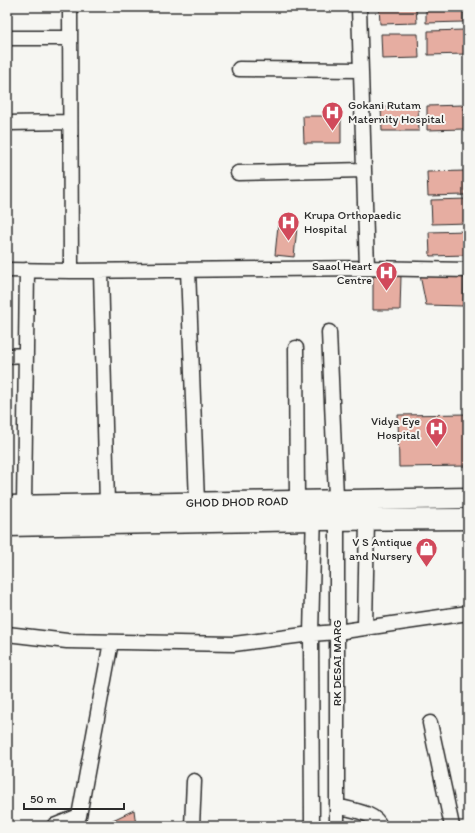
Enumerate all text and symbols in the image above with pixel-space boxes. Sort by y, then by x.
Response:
place label: Gokani Rutam Maternity Hospital [348,98,445,126]
hospital icon: Gokani Rutam Maternity Hospital [320,99,346,132]
place label: Krupa Orthopaedic Hospital [304,208,402,236]
hospital icon: Krupa Orthopaedic Hospital [275,209,301,242]
place label: Saaol Heart Centre [312,259,372,287]
hospital icon: Saaol Heart Centre [374,260,400,293]
place label: Vidya Eye Hospital [371,414,421,442]
hospital icon: Vidya Eye Hospital [423,415,449,448]
street label: GHOD DHOD ROAD [186,494,289,510]
place label: V S Antique and Nursery [349,535,412,563]
shop icon: V S Antique and Nursery [414,536,440,569]
street label: RK DESAI MARG [330,620,344,706]
scale bar [24,785,124,811]
text: 50 m [30,792,56,806]

